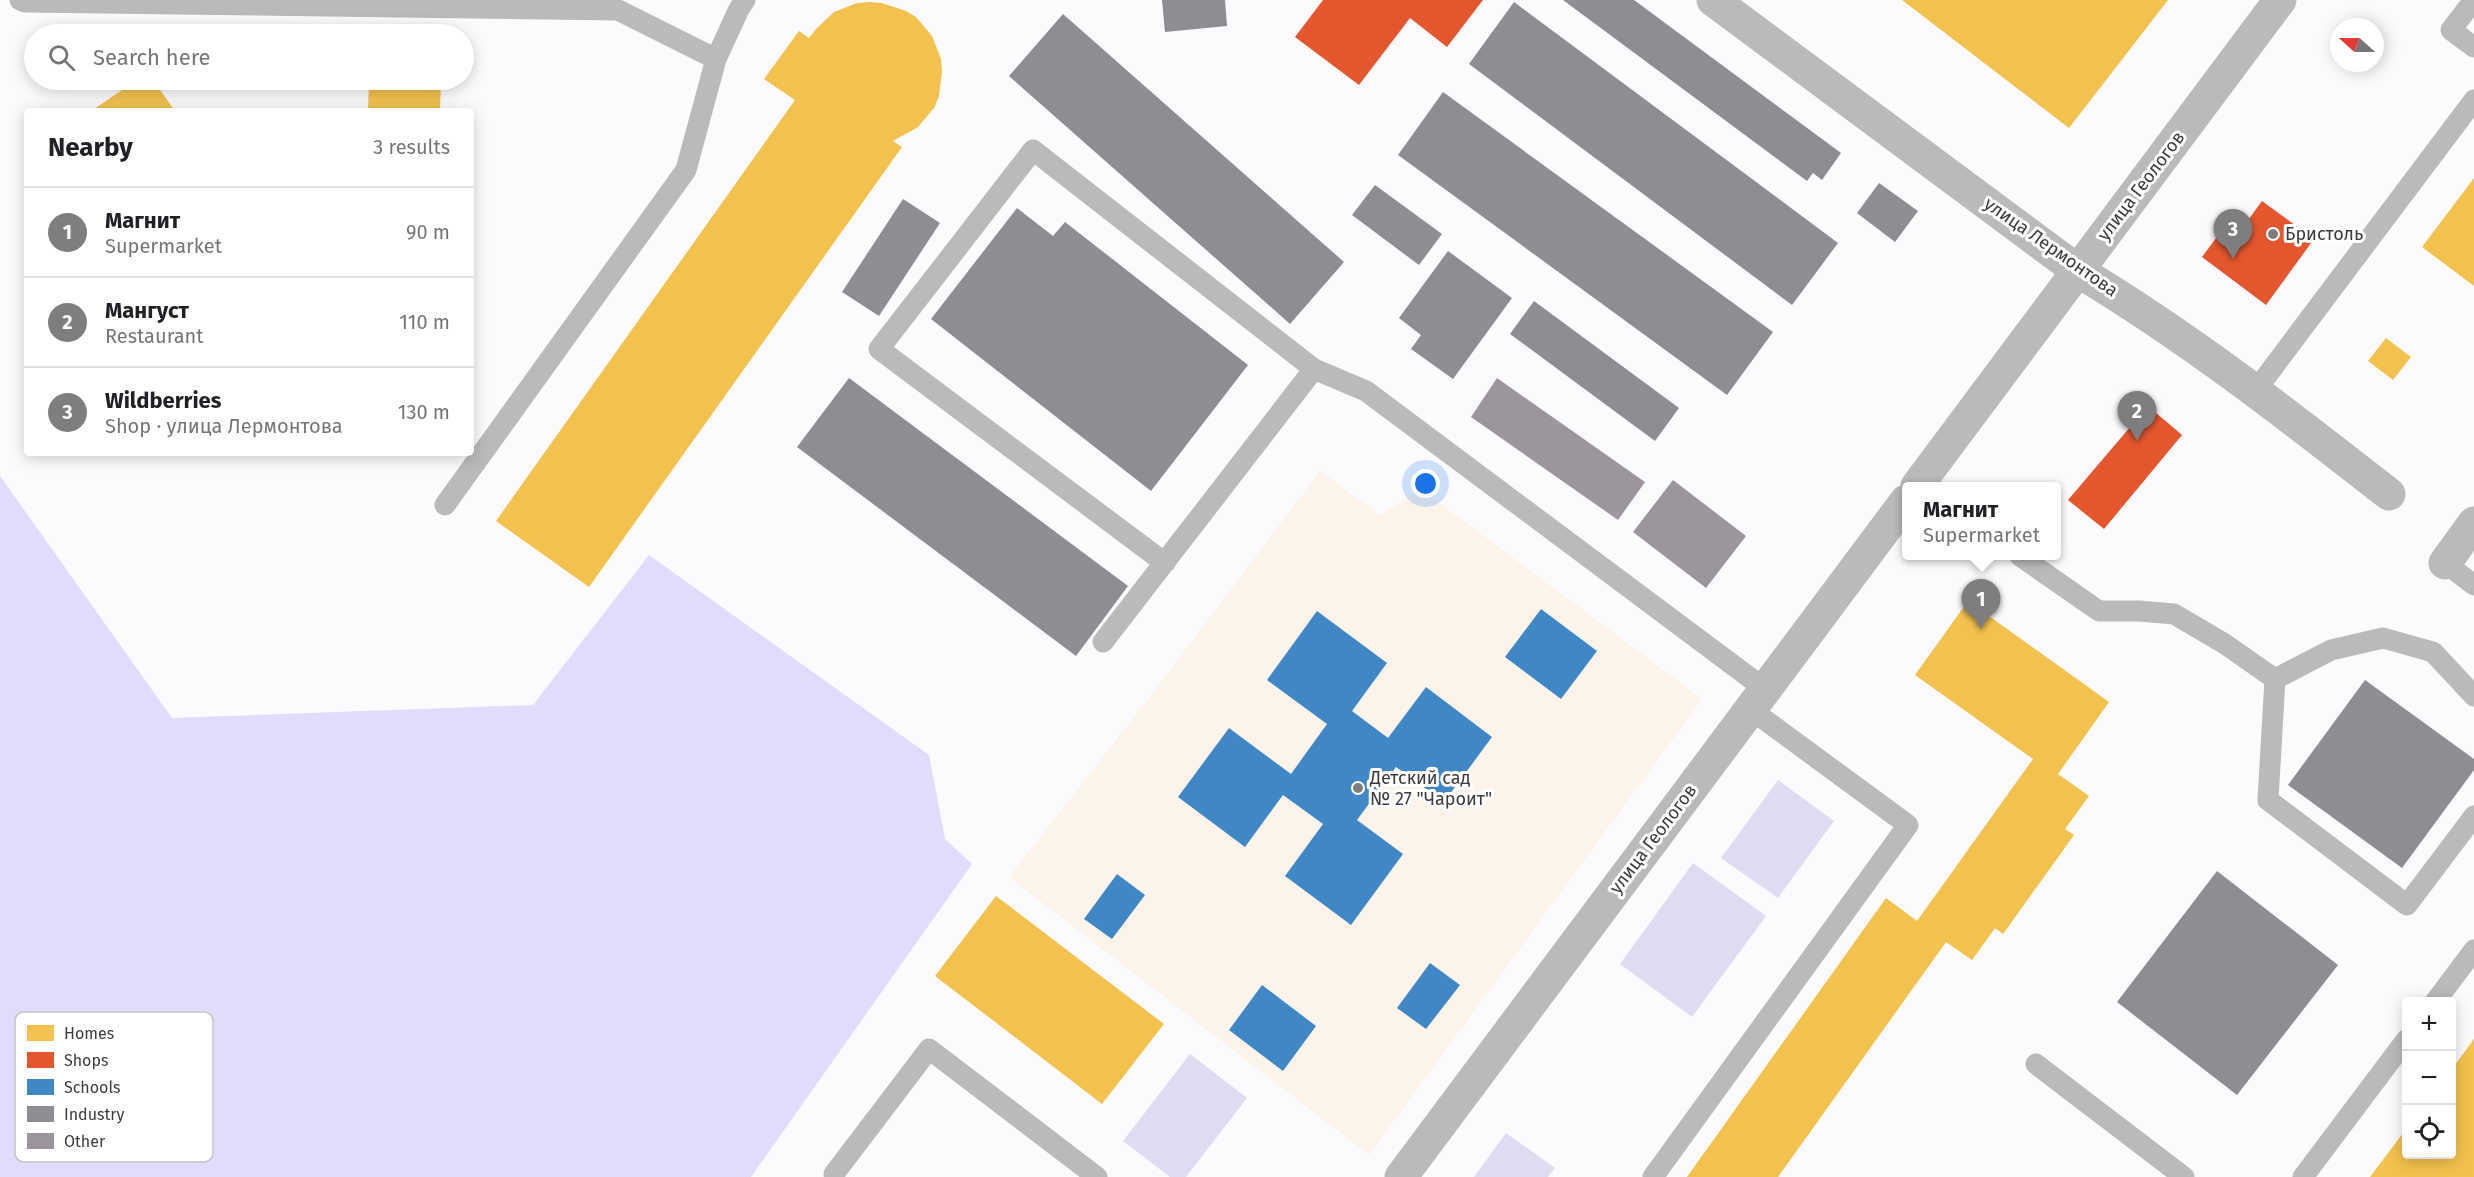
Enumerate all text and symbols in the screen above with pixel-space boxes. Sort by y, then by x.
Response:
north arrow [2330,18,2384,72]
search box [24,24,474,90]
icon: search [45,41,78,74]
text: Search here [93,44,211,71]
street label: улица Геологов [2093,127,2189,245]
text: Nearby [48,132,133,163]
text: 3 results [373,135,450,159]
street label: улица Лермонтова [1980,193,2122,301]
text: Магнит [105,207,180,234]
pin: 3 [2214,210,2252,259]
text: 1 [63,220,72,244]
text: 90 m [406,220,450,244]
place label: Бристоль [2285,223,2363,245]
marker: Бристоль [2266,227,2280,241]
text: Supermarket [105,234,222,258]
text: Мангуст [105,297,189,324]
text: 2 [62,310,73,334]
text: 110 m [399,310,450,334]
text: Restaurant [105,324,203,348]
text: Wildberries [105,387,221,414]
pin: 2 [2118,392,2156,441]
text: 3 [62,400,73,424]
text: 130 m [398,400,450,424]
text: Shop · улица Лермонтова [105,414,343,438]
your location [1411,469,1440,498]
popup [1902,482,2061,560]
text: Магнит [1923,496,1998,523]
text: Supermarket [1923,523,2040,547]
pin: 1 [1962,580,2000,629]
place label: Детский сад № 27 "Чароит" [1369,767,1492,810]
street label: улица Геологов [1605,780,1701,898]
marker: Детский сад № 27 "Чароит" [1351,781,1365,795]
map controls [2402,997,2456,1159]
button: + [2402,997,2456,1051]
legend [15,1012,213,1162]
text: Homes [64,1024,114,1043]
text: Shops [64,1051,108,1070]
button: − [2402,1051,2456,1105]
text: Schools [64,1078,121,1097]
text: Industry [64,1105,124,1124]
button: locate [2402,1105,2456,1159]
text: Other [64,1132,106,1151]

